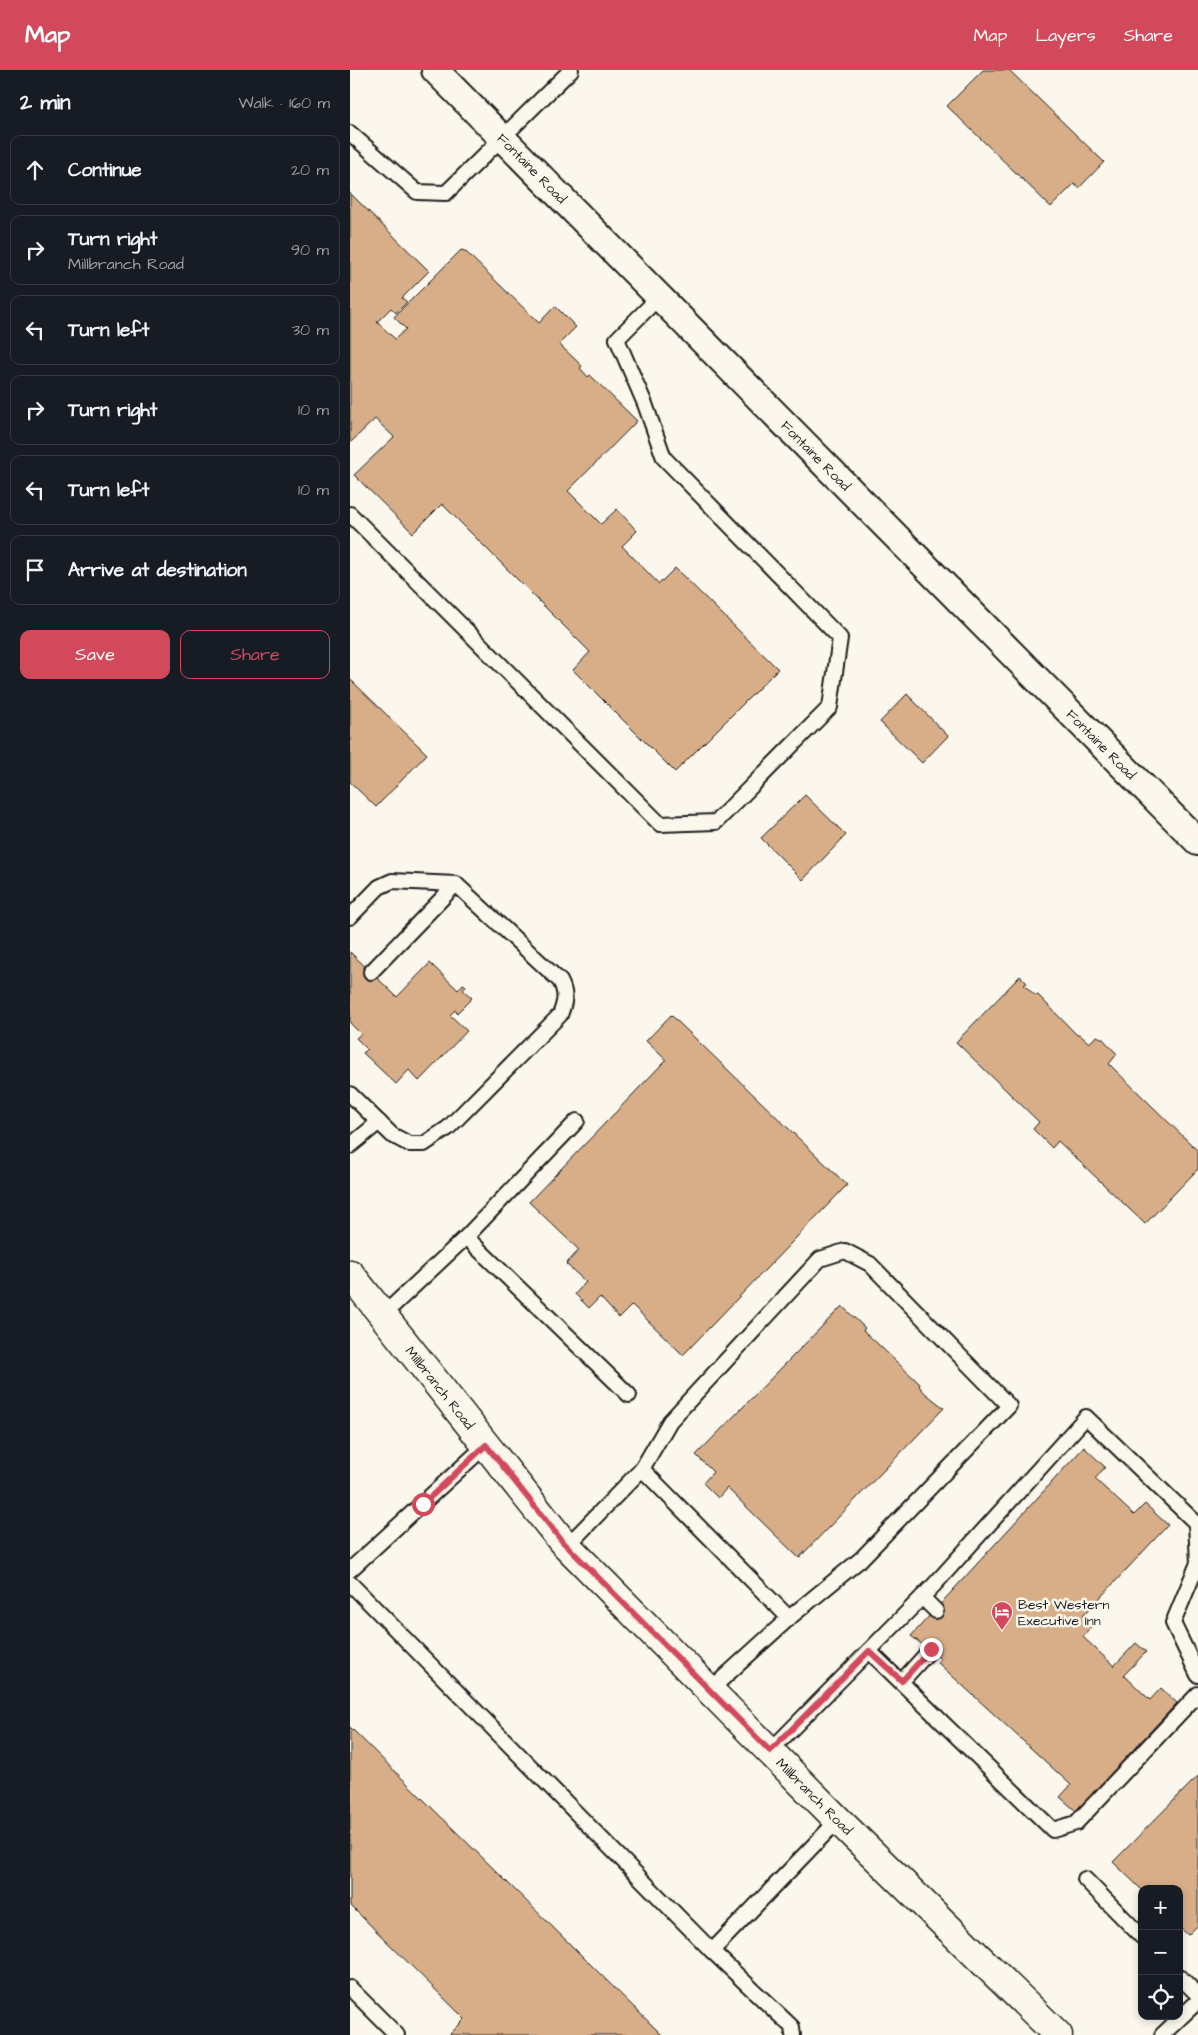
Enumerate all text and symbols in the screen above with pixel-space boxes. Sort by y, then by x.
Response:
text: Map [25,18,70,52]
text: Map [973,23,1007,48]
text: Layers [1035,23,1096,48]
text: Share [1124,23,1173,48]
text: 2 min [20,88,70,117]
text: Walk · 160 m [238,92,330,114]
street label: Fontaine Road [492,129,571,209]
icon: ahead [21,156,49,184]
text: Continue [68,157,142,184]
text: 20 m [291,159,329,181]
text: Turn right [68,226,157,253]
icon: right [21,236,49,264]
text: 90 m [291,239,329,261]
text: Millbranch Road [68,253,184,275]
icon: left [21,316,49,344]
text: Turn left [68,317,149,344]
text: 30 m [292,319,329,341]
icon: right [21,396,49,424]
text: Turn right [68,397,157,424]
text: 10 m [298,399,329,421]
street label: Fontaine Road [776,416,855,496]
icon: left [21,476,49,504]
text: Turn left [68,477,149,504]
text: 10 m [298,479,329,501]
icon: arrive [21,556,49,584]
text: Arrive at destination [68,557,247,584]
button: Save [20,630,170,679]
button: Share [180,630,330,679]
street label: Fontaine Road [1061,705,1140,785]
street label: Millbranch Road [400,1342,479,1434]
route start [412,1493,435,1516]
place label: Best Western Executive Inn [1018,1595,1110,1631]
hotel icon: Best Western Executive Inn [990,1600,1014,1631]
route end [920,1638,943,1661]
street label: Millbranch Road [771,1754,857,1840]
map controls [1138,1885,1183,2020]
button: + [1138,1885,1183,1930]
button: − [1138,1930,1183,1975]
button: locate [1138,1975,1183,2020]

